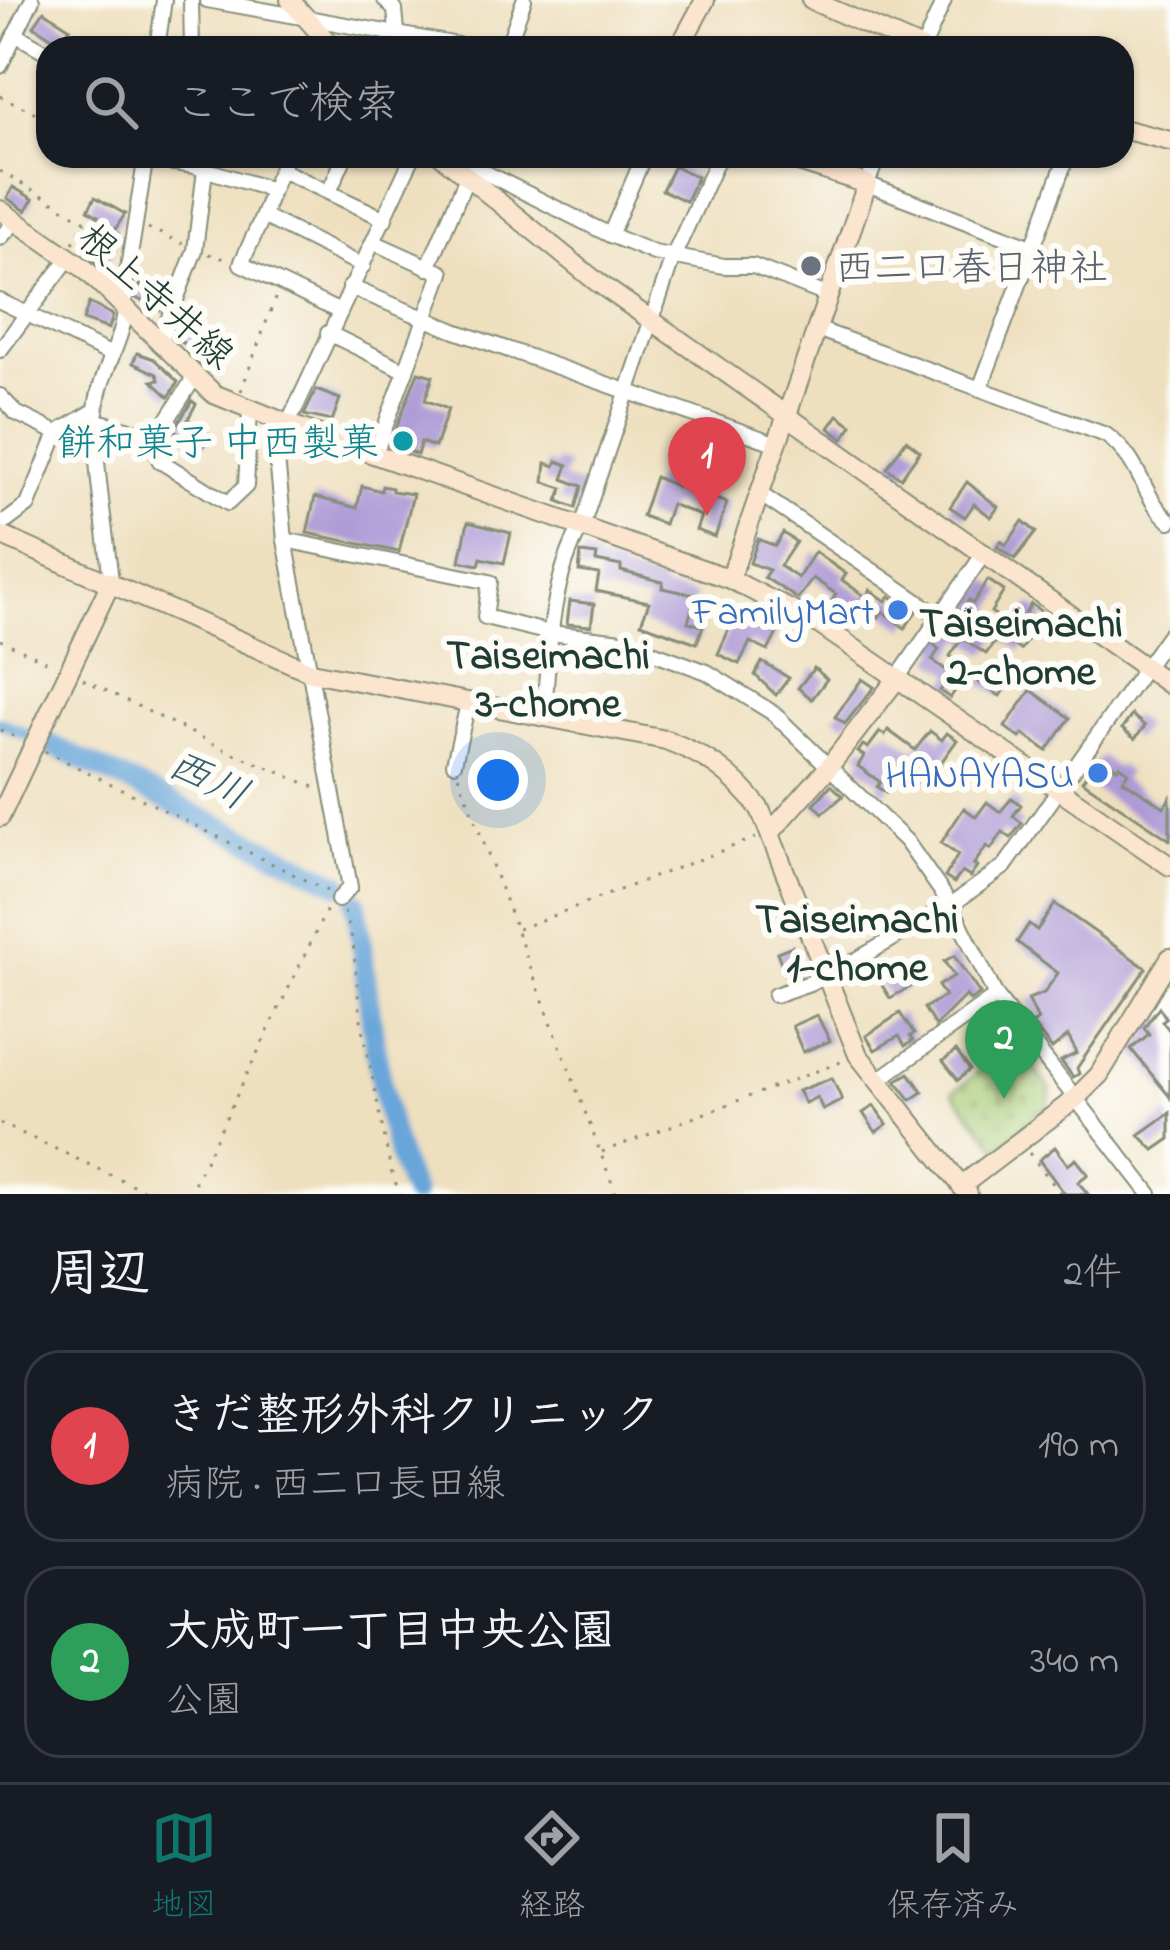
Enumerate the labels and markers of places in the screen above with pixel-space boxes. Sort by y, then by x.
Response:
place label: 西二口春日神社 [835,242,1108,299]
marker: 西二口春日神社 [798,253,824,279]
place label: 餅和菓子 中西製菓 [57,417,379,474]
pin: 1 [668,417,746,516]
marker: 餅和菓子 中西製菓 [390,428,416,454]
place label: FamilyMart [691,586,874,643]
marker: FamilyMart [885,597,911,623]
place label: HANAYASU [885,749,1074,806]
marker: HANAYASU [1085,760,1111,786]
pin: 2 [965,1000,1043,1099]

